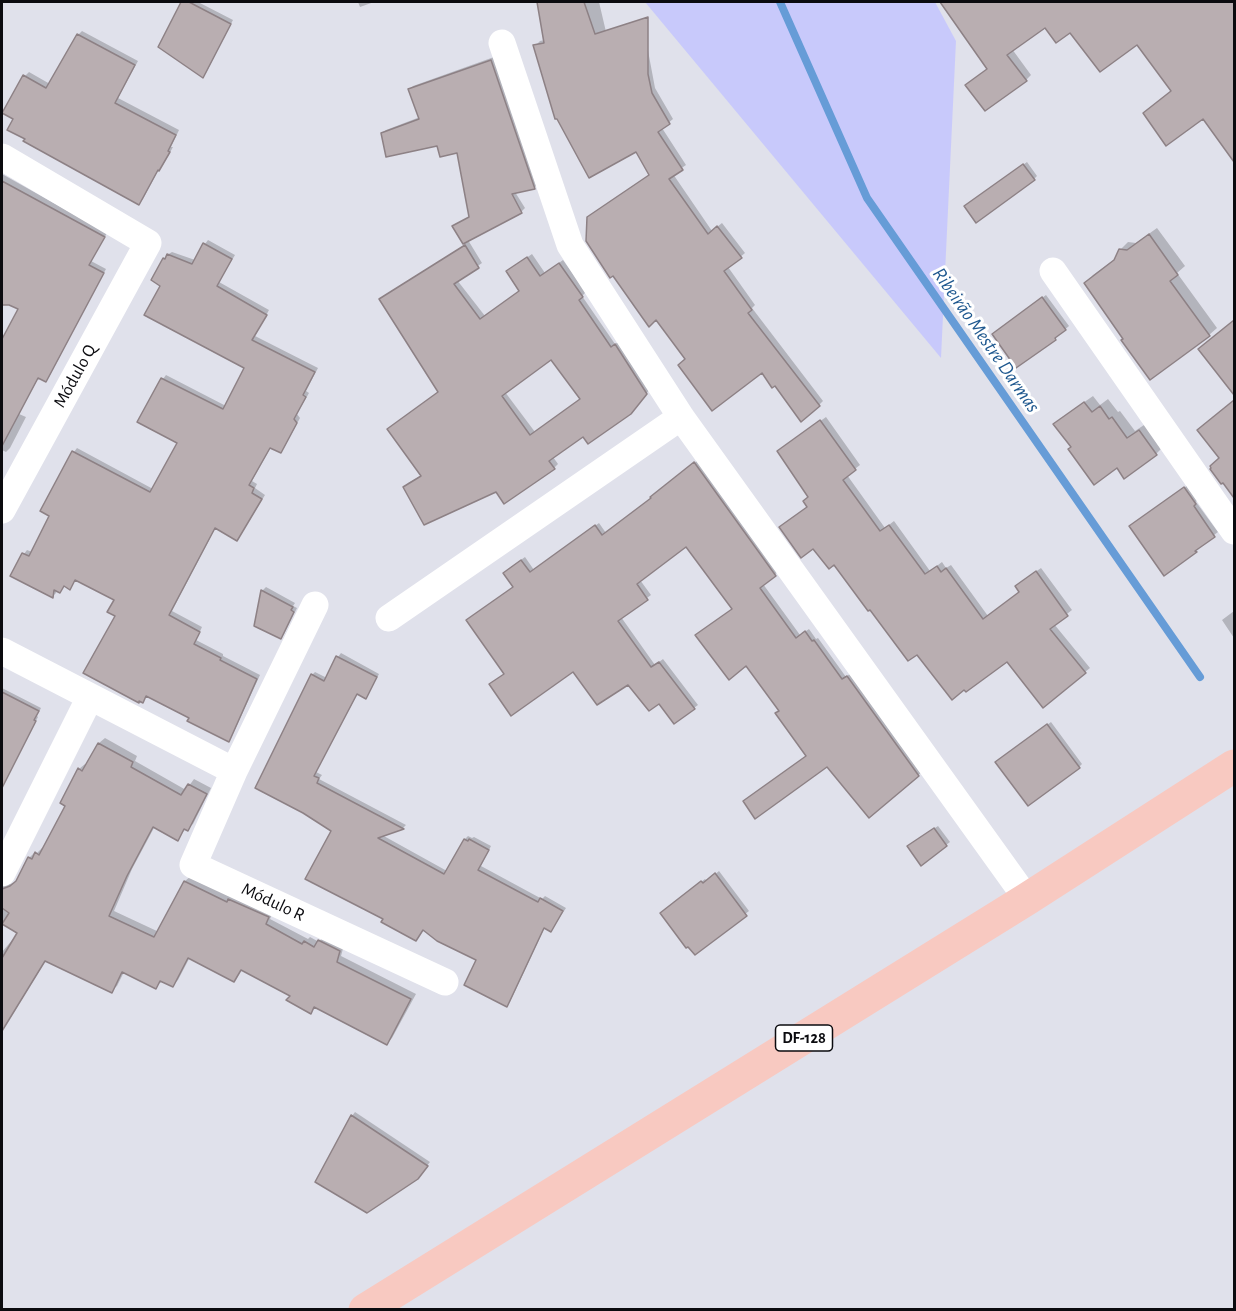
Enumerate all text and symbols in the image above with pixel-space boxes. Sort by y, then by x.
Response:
water label: Ribeirão Mestre Darmas [927,263,1045,417]
street label: Módulo Q [49,341,101,411]
street label: Módulo R [238,878,308,926]
road number: DF-128 [776,1025,832,1051]

